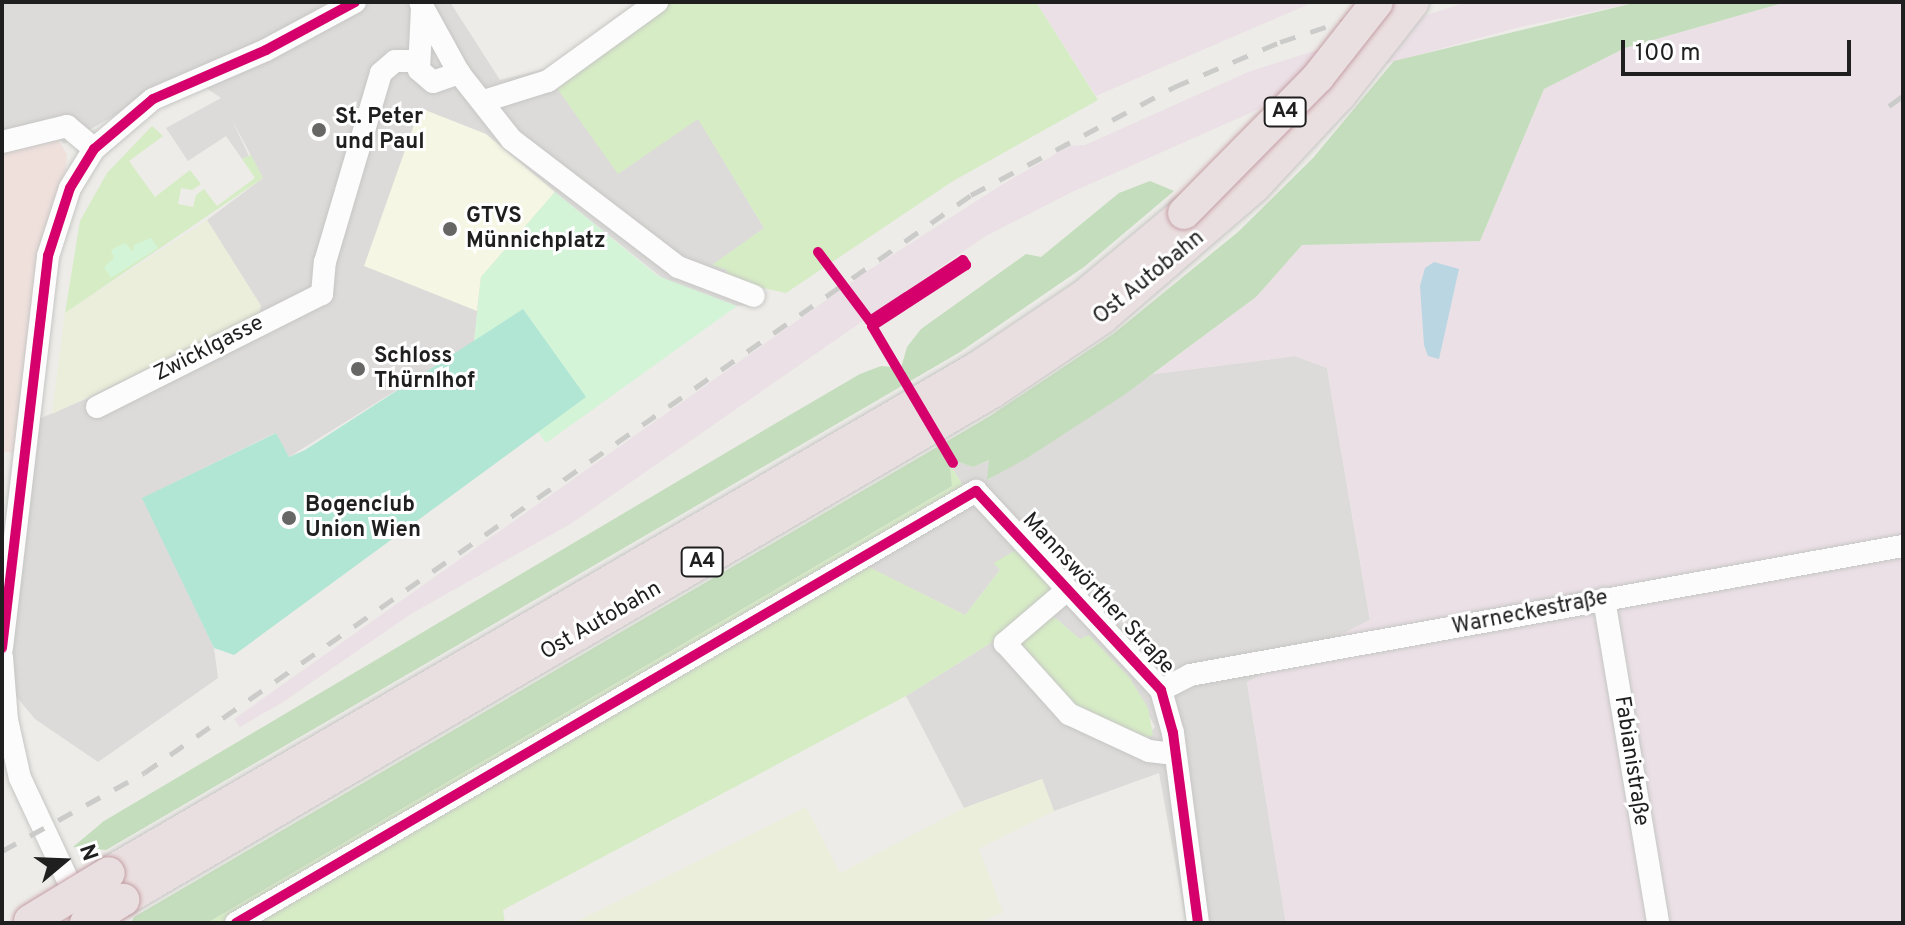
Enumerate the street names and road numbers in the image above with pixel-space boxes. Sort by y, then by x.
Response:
road number: A4 [1263,96,1307,128]
street label: Ost Autobahn [1088,225,1210,331]
street label: Zwicklgasse [150,310,268,388]
street label: Mannswörther Straße [1016,508,1180,680]
road number: A4 [680,546,724,578]
street label: Ost Autobahn [536,576,666,666]
street label: Warneckestraße [1450,585,1610,641]
street label: Fabianistraße [1608,694,1654,828]

